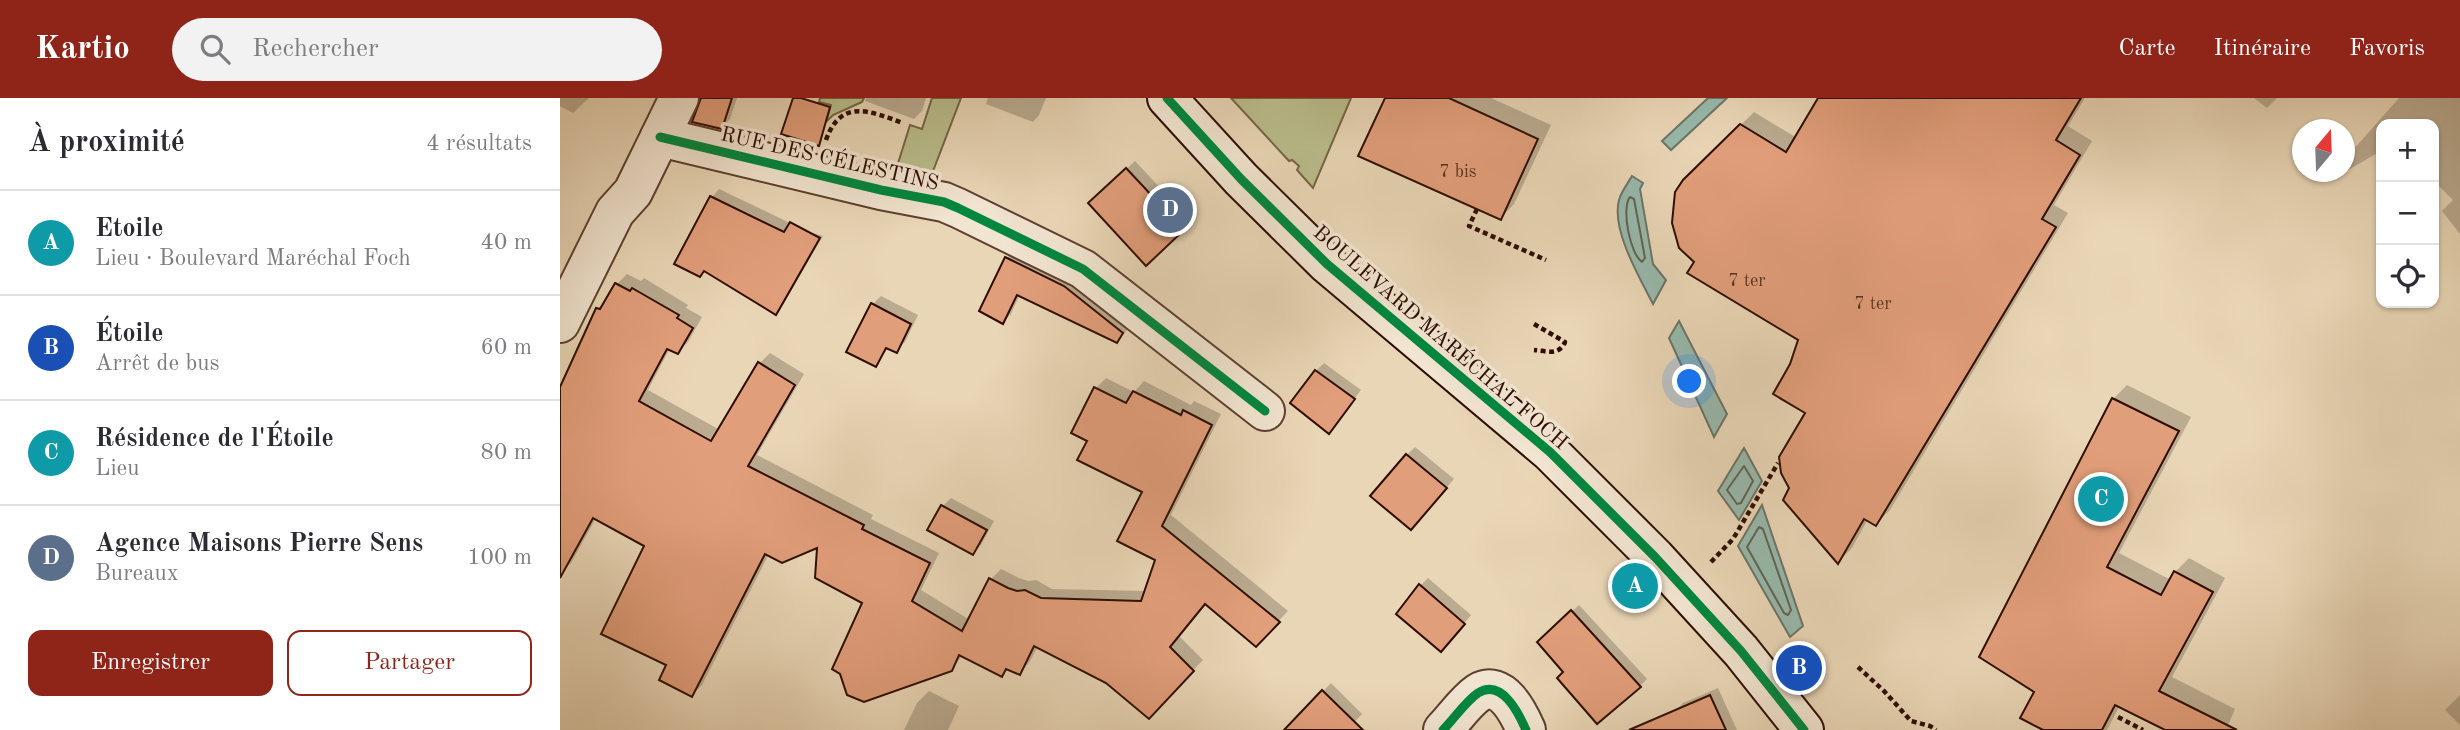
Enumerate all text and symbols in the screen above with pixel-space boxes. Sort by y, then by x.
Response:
search box [172,18,662,81]
icon: search [196,30,234,68]
text: Kartio [35,33,130,66]
text: Rechercher [252,36,379,62]
text: Carte [2118,37,2176,61]
text: Itinéraire [2214,37,2311,61]
text: Favoris [2349,37,2425,61]
north arrow [2292,119,2355,182]
map controls [2376,119,2439,308]
button: + [2376,119,2439,182]
street label: RUE DES CÉLESTINS [718,120,942,195]
text: À proximité [28,128,185,158]
text: 4 résultats [426,132,532,155]
house number: 7 bis [1439,163,1477,181]
button: − [2376,182,2439,245]
pin: D [1147,184,1193,236]
text: Etoile [95,216,163,242]
street label: BOULEVARD MARÉCHAL FOCH [1309,219,1574,454]
text: A [42,231,60,254]
text: 40 m [481,231,532,254]
button: locate [2376,245,2439,308]
text: Lieu · Boulevard Maréchal Foch [95,247,411,270]
house number: 7 ter [1728,272,1766,290]
house number: 7 ter [1854,295,1892,313]
text: Étoile [95,321,163,347]
text: B [43,336,59,359]
text: 60 m [481,336,532,359]
text: Arrêt de bus [95,352,220,375]
your location [1672,364,1706,398]
text: Résidence de l'Étoile [95,426,334,452]
text: C [43,441,59,464]
text: 80 m [481,441,532,464]
text: Lieu [95,457,139,480]
pin: C [2078,473,2124,525]
text: Agence Maisons Pierre Sens [95,531,423,557]
text: D [42,546,60,569]
text: 100 m [467,546,532,569]
pin: A [1612,560,1658,612]
text: Bureaux [95,562,179,585]
button: Enregistrer [28,630,273,696]
button: Partager [287,630,532,696]
pin: B [1776,642,1822,694]

